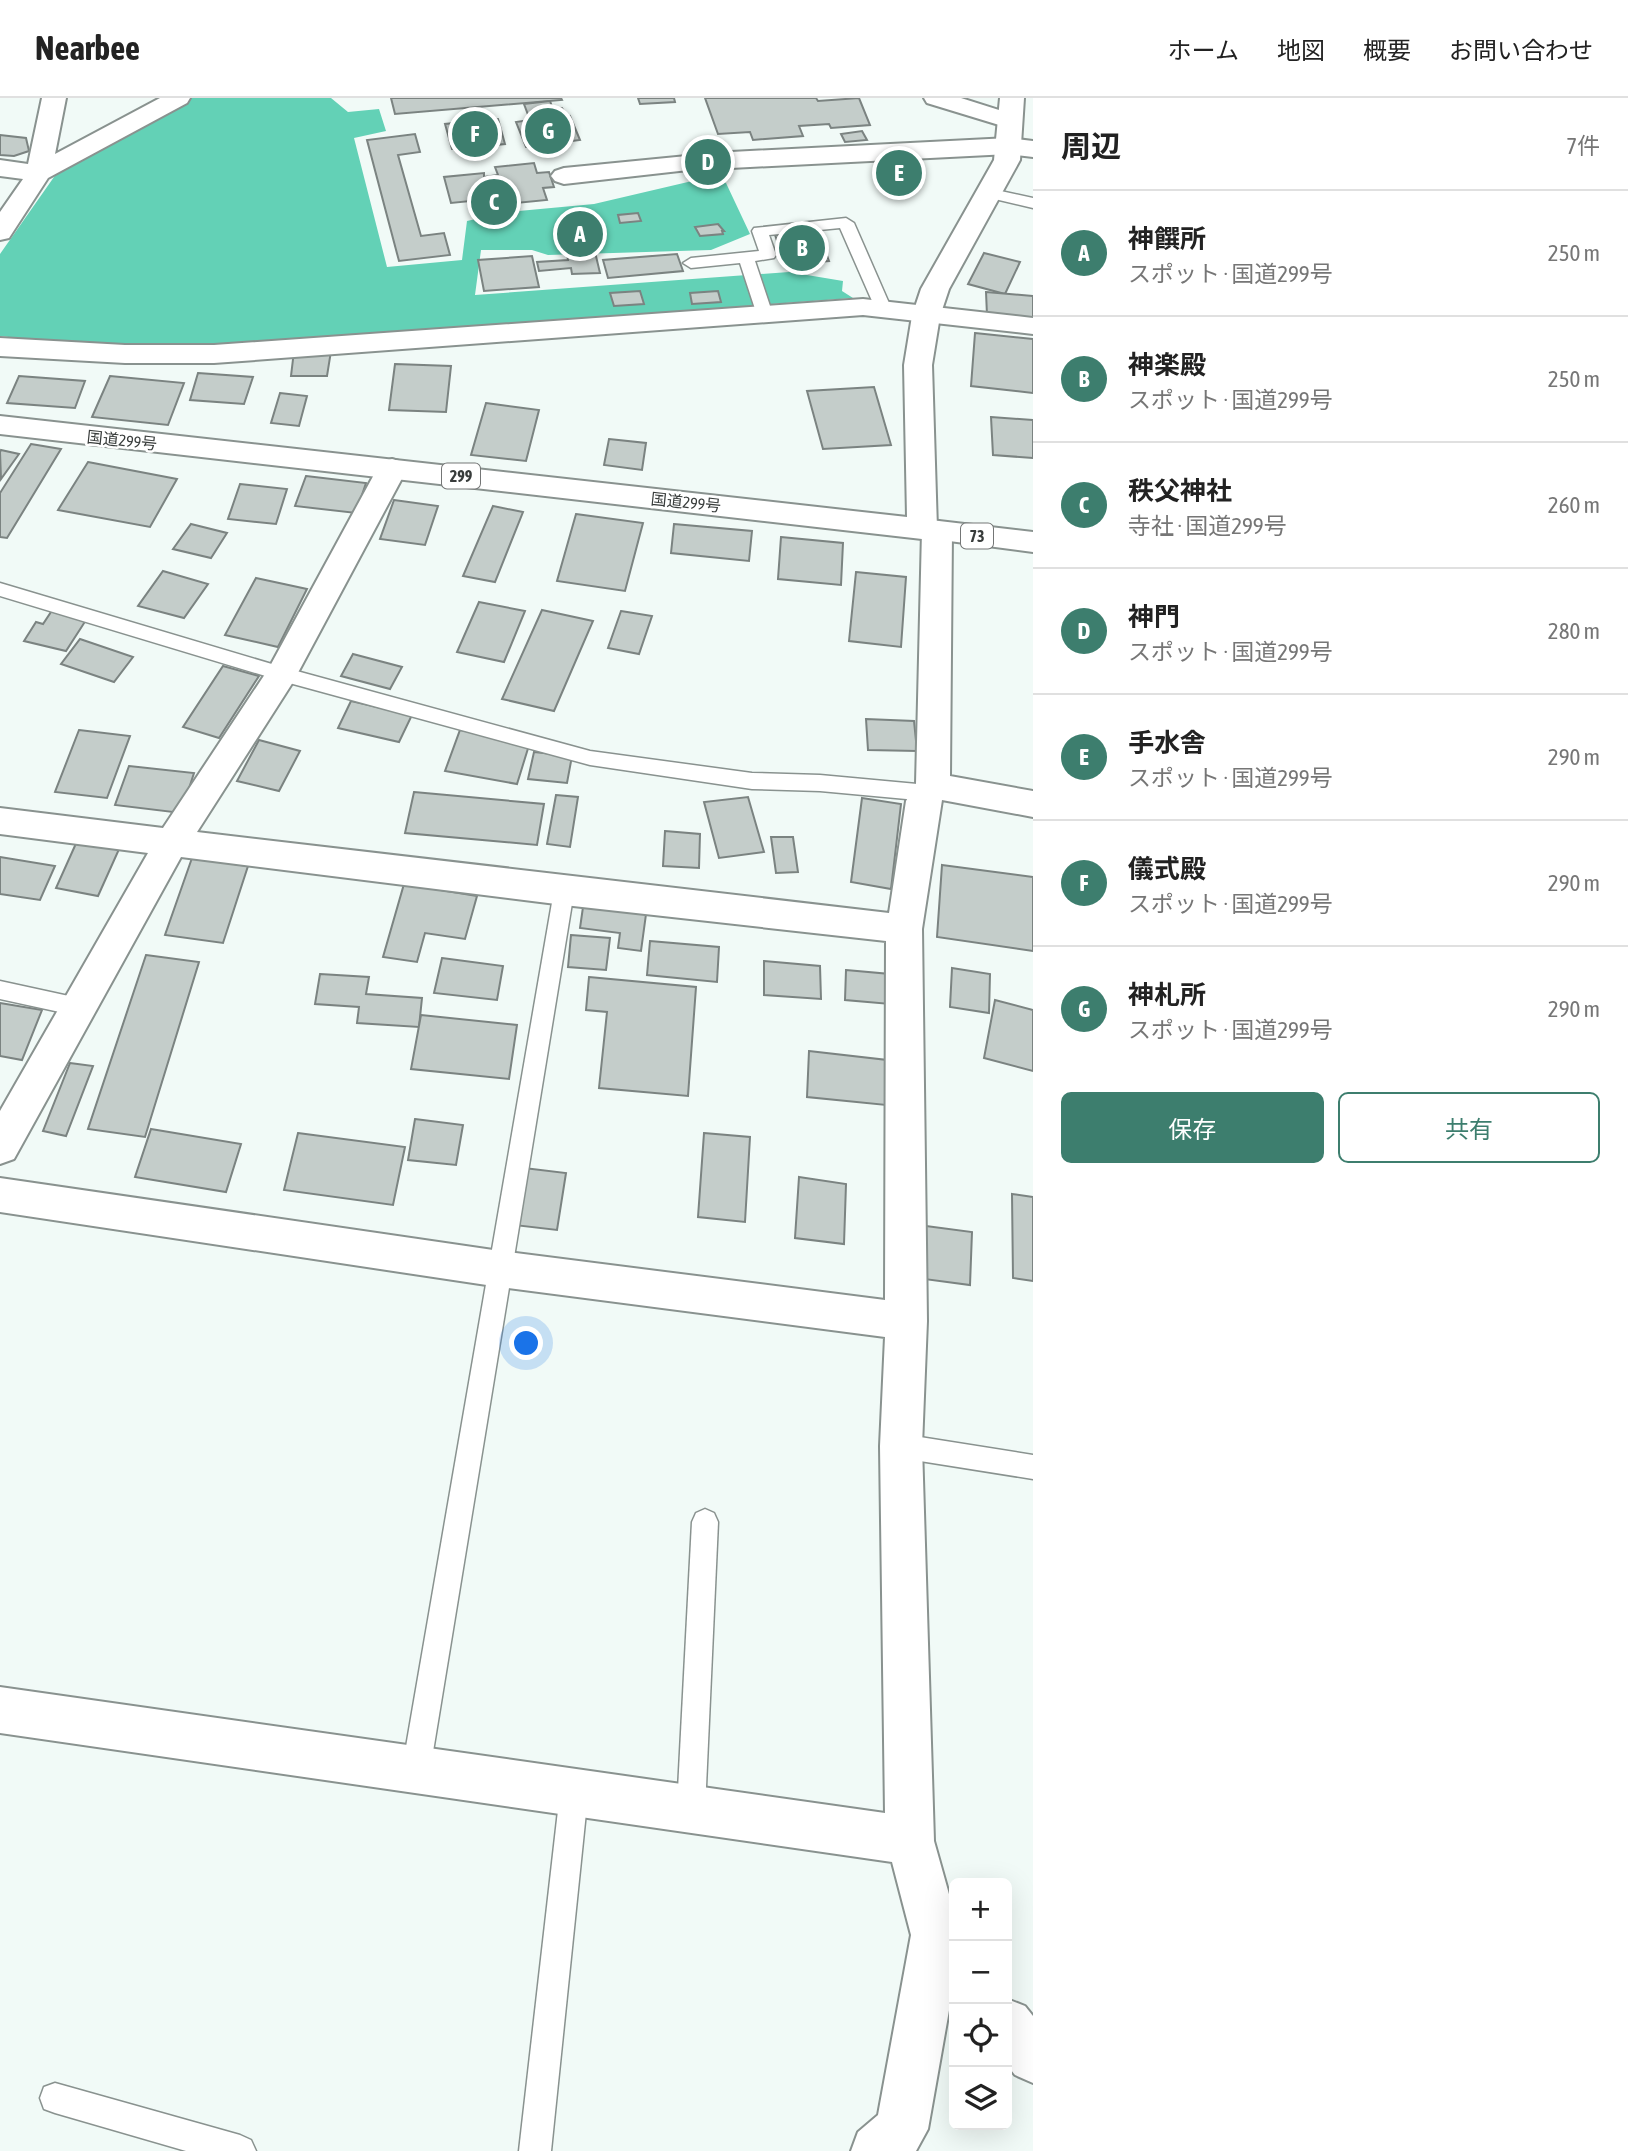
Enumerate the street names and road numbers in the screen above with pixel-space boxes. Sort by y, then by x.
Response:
street label: 国道299号 [86,427,158,453]
road number: 299 [442,464,480,488]
street label: 国道299号 [650,489,722,515]
road number: 73 [961,524,993,548]

